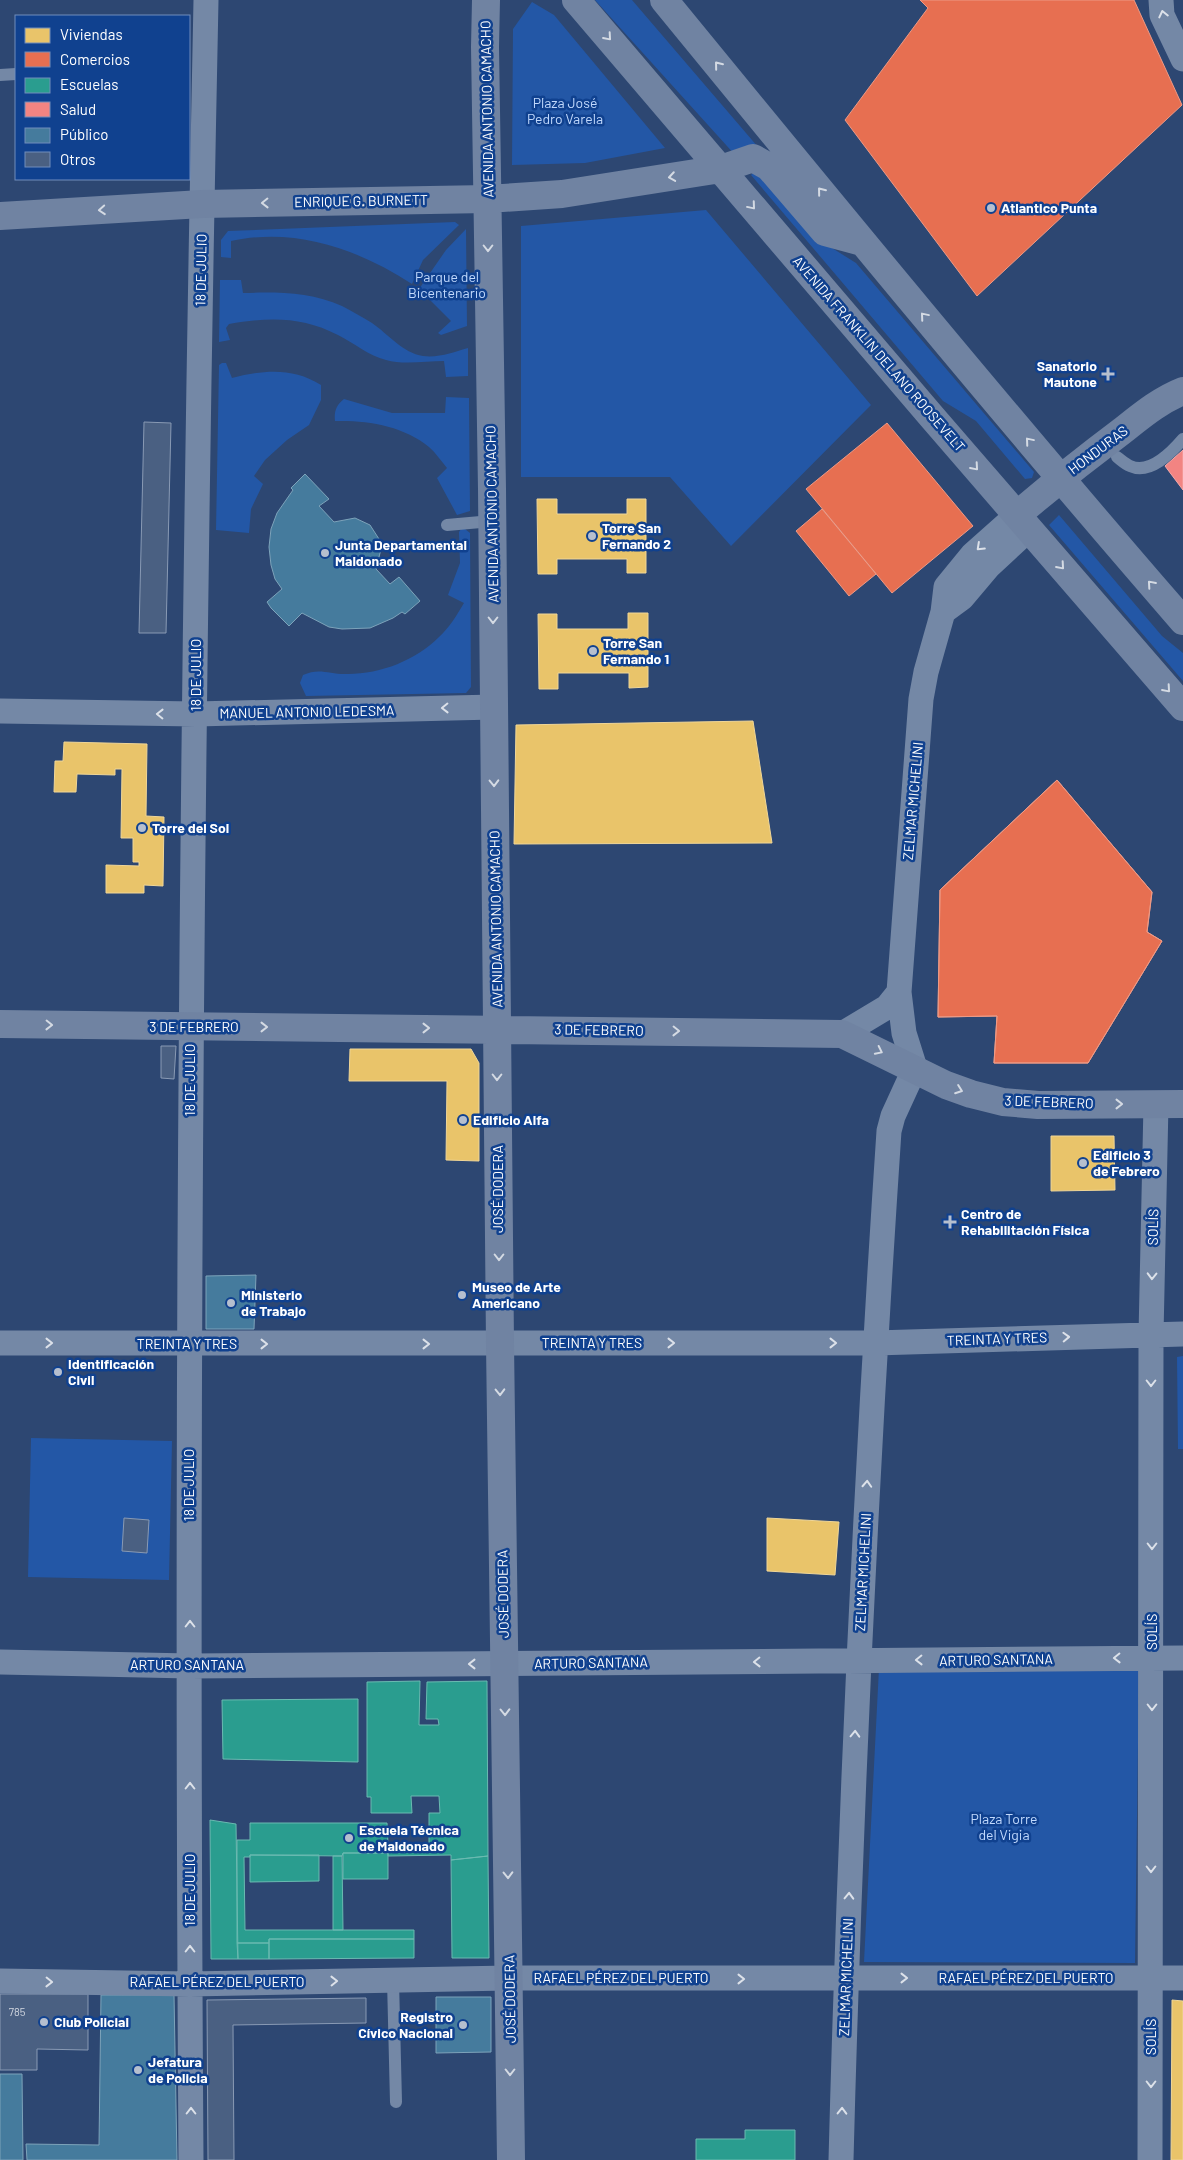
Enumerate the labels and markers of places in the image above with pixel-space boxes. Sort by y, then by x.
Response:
place label: Atlantico Punta [1001,199,1097,216]
marker: Atlantico Punta [985,202,997,214]
place label: Sanatorio Mautone [1037,357,1097,390]
marker: Sanatorio Mautone [1101,367,1115,381]
place label: Torre San Fernando 2 [602,519,671,552]
marker: Torre San Fernando 2 [586,530,598,542]
place label: Junta Departamental Maldonado [335,536,467,569]
marker: Junta Departamental Maldonado [319,547,331,559]
place label: Torre San Fernando 1 [603,634,669,667]
marker: Torre San Fernando 1 [587,645,599,657]
place label: Torre del Sol [152,819,229,836]
marker: Torre del Sol [136,822,148,834]
place label: Edificio Alfa [473,1111,549,1128]
marker: Edificio Alfa [457,1114,469,1126]
place label: Edificio 3 de Febrero [1093,1146,1160,1179]
marker: Edificio 3 de Febrero [1077,1157,1089,1169]
place label: Centro de Rehabilitación Física [961,1205,1089,1238]
marker: Centro de Rehabilitación Física [943,1215,957,1229]
place label: Museo de Arte Americano [472,1278,561,1311]
place label: Ministerio de Trabajo [241,1286,306,1319]
marker: Museo de Arte Americano [456,1289,468,1301]
marker: Ministerio de Trabajo [225,1297,237,1309]
place label: Identificación Civil [68,1355,154,1388]
marker: Identificación Civil [52,1366,64,1378]
place label: Escuela Técnica de Maldonado [359,1821,459,1854]
marker: Escuela Técnica de Maldonado [343,1832,355,1844]
place label: Registro Cívico Nacional [358,2008,453,2041]
place label: Club Policial [54,2013,129,2030]
marker: Club Policial [38,2016,50,2028]
marker: Registro Cívico Nacional [457,2019,469,2031]
place label: Jefatura de Policia [148,2053,208,2086]
marker: Jefatura de Policia [132,2064,144,2076]

